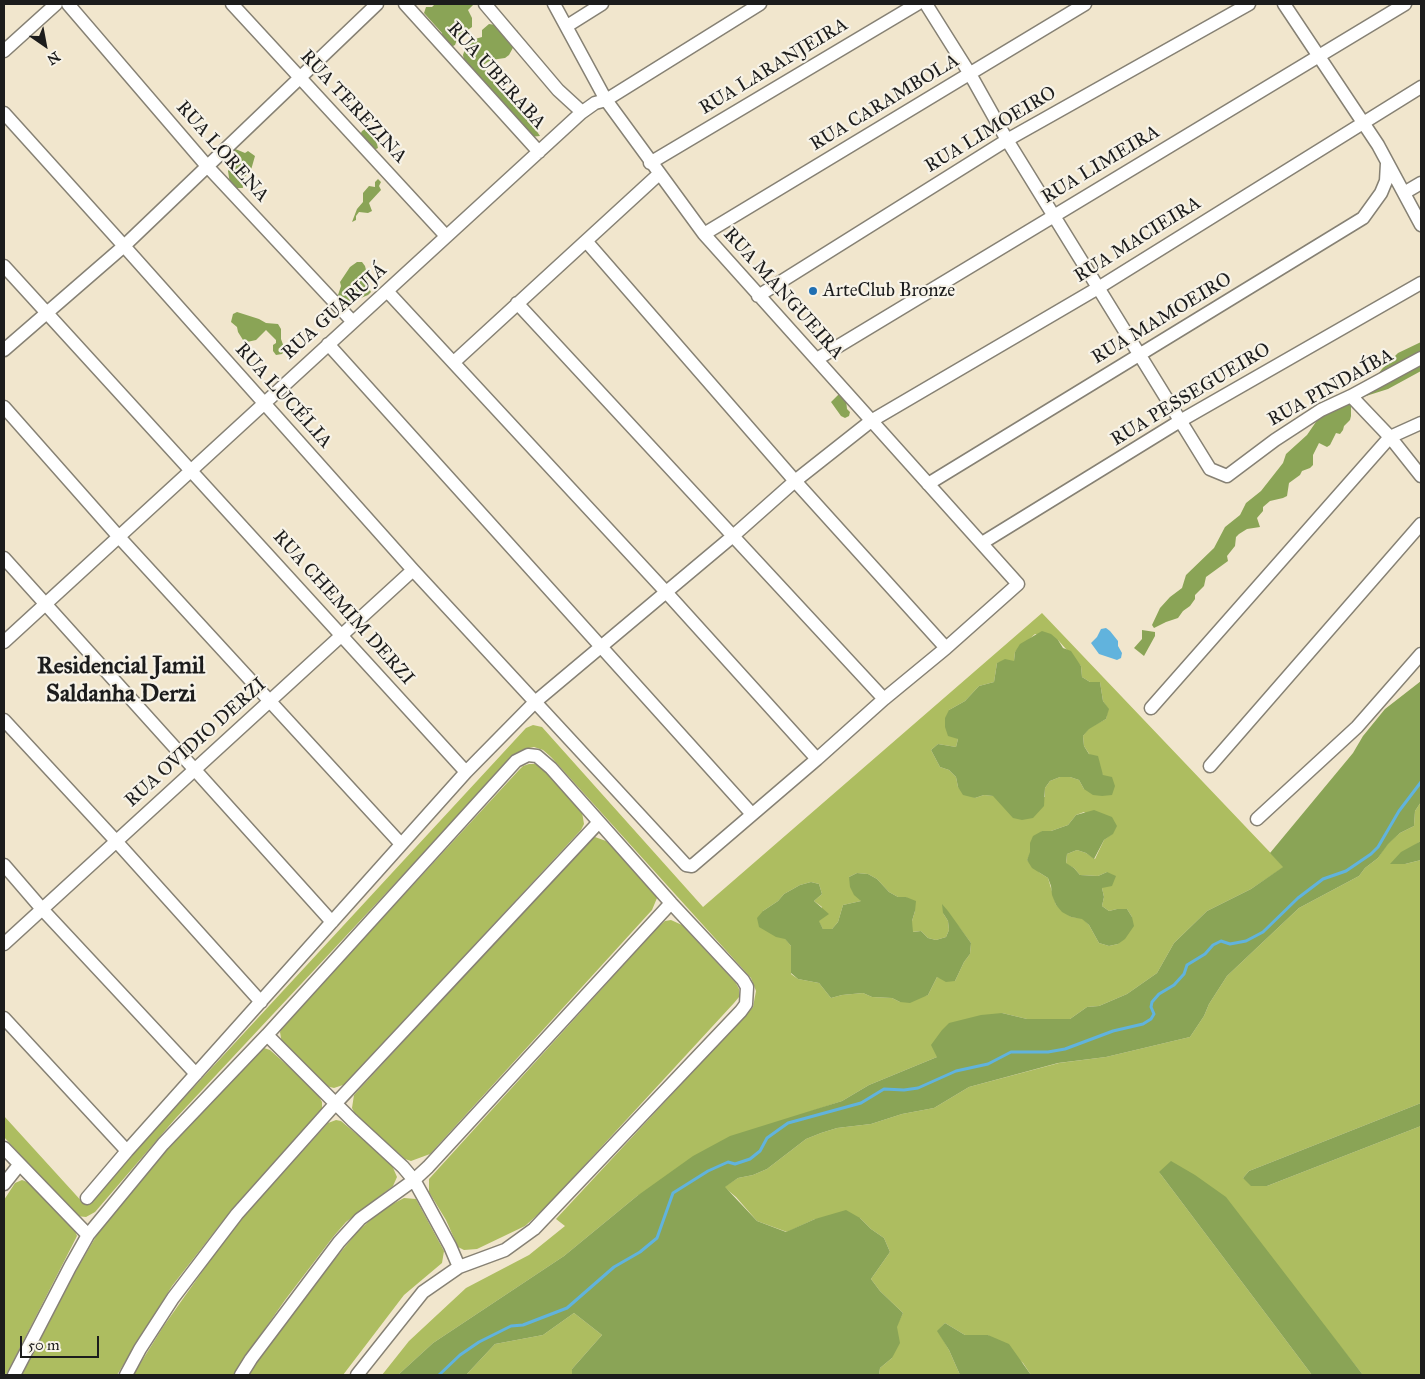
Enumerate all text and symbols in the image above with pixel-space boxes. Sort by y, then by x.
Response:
street label: RUA LARANJEIRA [696,14,852,120]
street label: RUA UBERABA [442,18,550,134]
north arrow [20,20,70,70]
street label: RUA TEREZINA [295,46,411,168]
text: N [44,48,63,68]
street label: RUA CARAMBOLA [806,50,964,156]
street label: RUA LIMOEIRO [921,82,1061,178]
street label: RUA LORENA [171,97,273,207]
street label: RUA LIMEIRA [1038,121,1164,209]
street label: RUA MACIEIRA [1071,192,1205,288]
street label: RUA MANGUEIRA [718,224,848,364]
street label: RUA GUARUJÁ [278,259,392,365]
street label: RUA MAMOEIRO [1088,268,1236,370]
place label: ArteClub Bronze [823,280,955,302]
marker: ArteClub Bronze [807,285,819,297]
street label: RUA PESSEGUEIRO [1107,338,1275,452]
street label: RUA LUCÉLIA [230,339,336,453]
street label: RUA PINDAÍBA [1264,344,1398,432]
street label: RUA CHEMIM DERZI [268,526,418,690]
district label: Residencial Jamil Saldanha Derzi [37,653,205,709]
street label: RUA OVIDIO DERZI [121,674,271,812]
scale bar [22,1326,101,1358]
text: 50 m [28,1336,60,1354]

